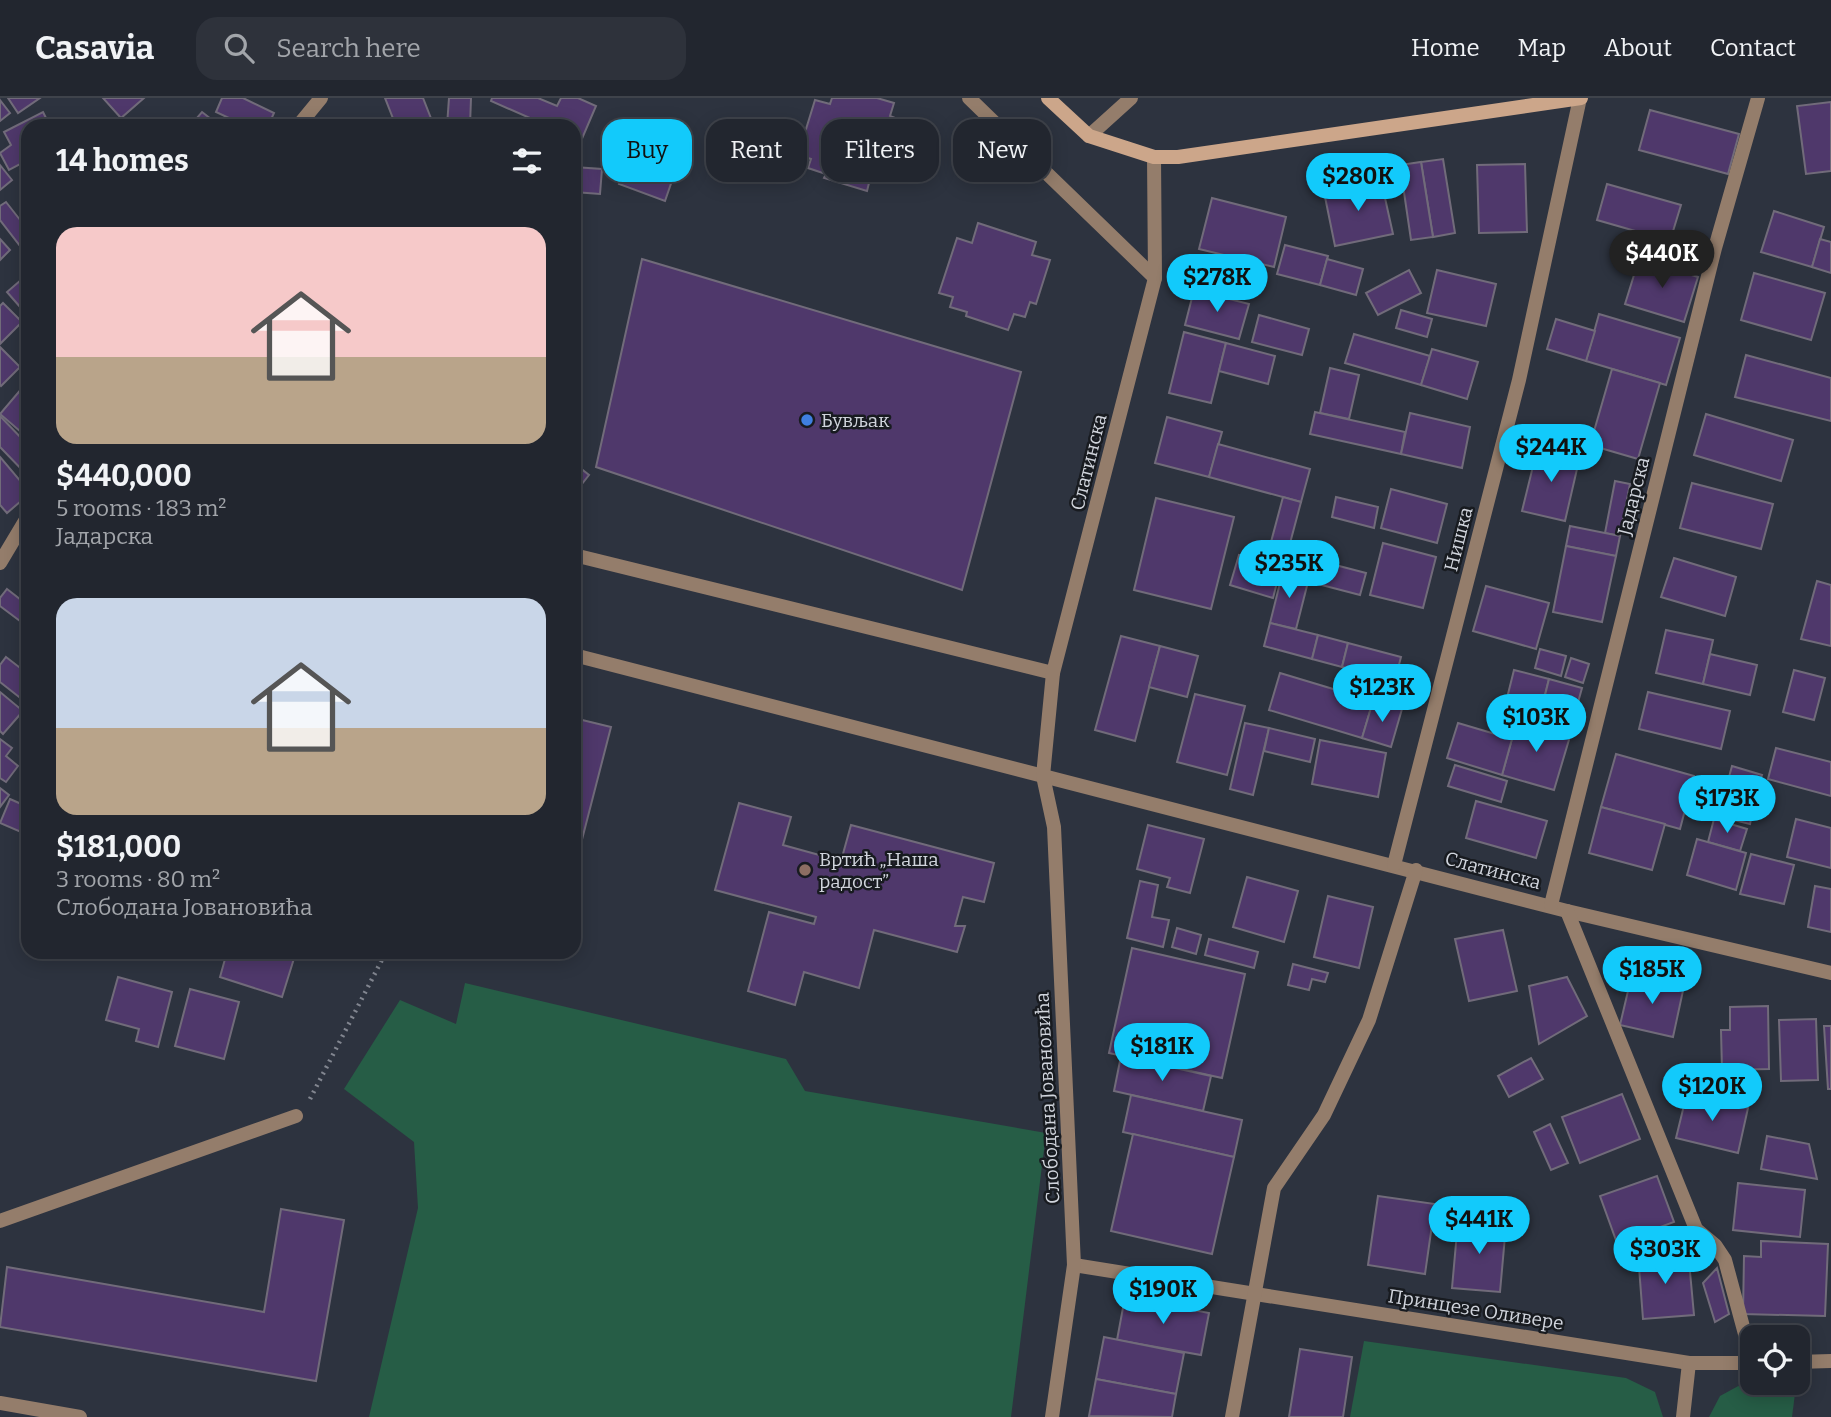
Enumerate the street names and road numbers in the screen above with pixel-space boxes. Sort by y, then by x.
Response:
street label: Слатинска [1065,411,1112,513]
street label: Јадарска [1612,454,1654,539]
street label: Нишка [1439,504,1478,574]
street label: Слатинска [1442,847,1544,894]
street label: Слободана Јовановића [1030,991,1065,1204]
street label: Принцезе Оливере [1386,1284,1565,1335]

